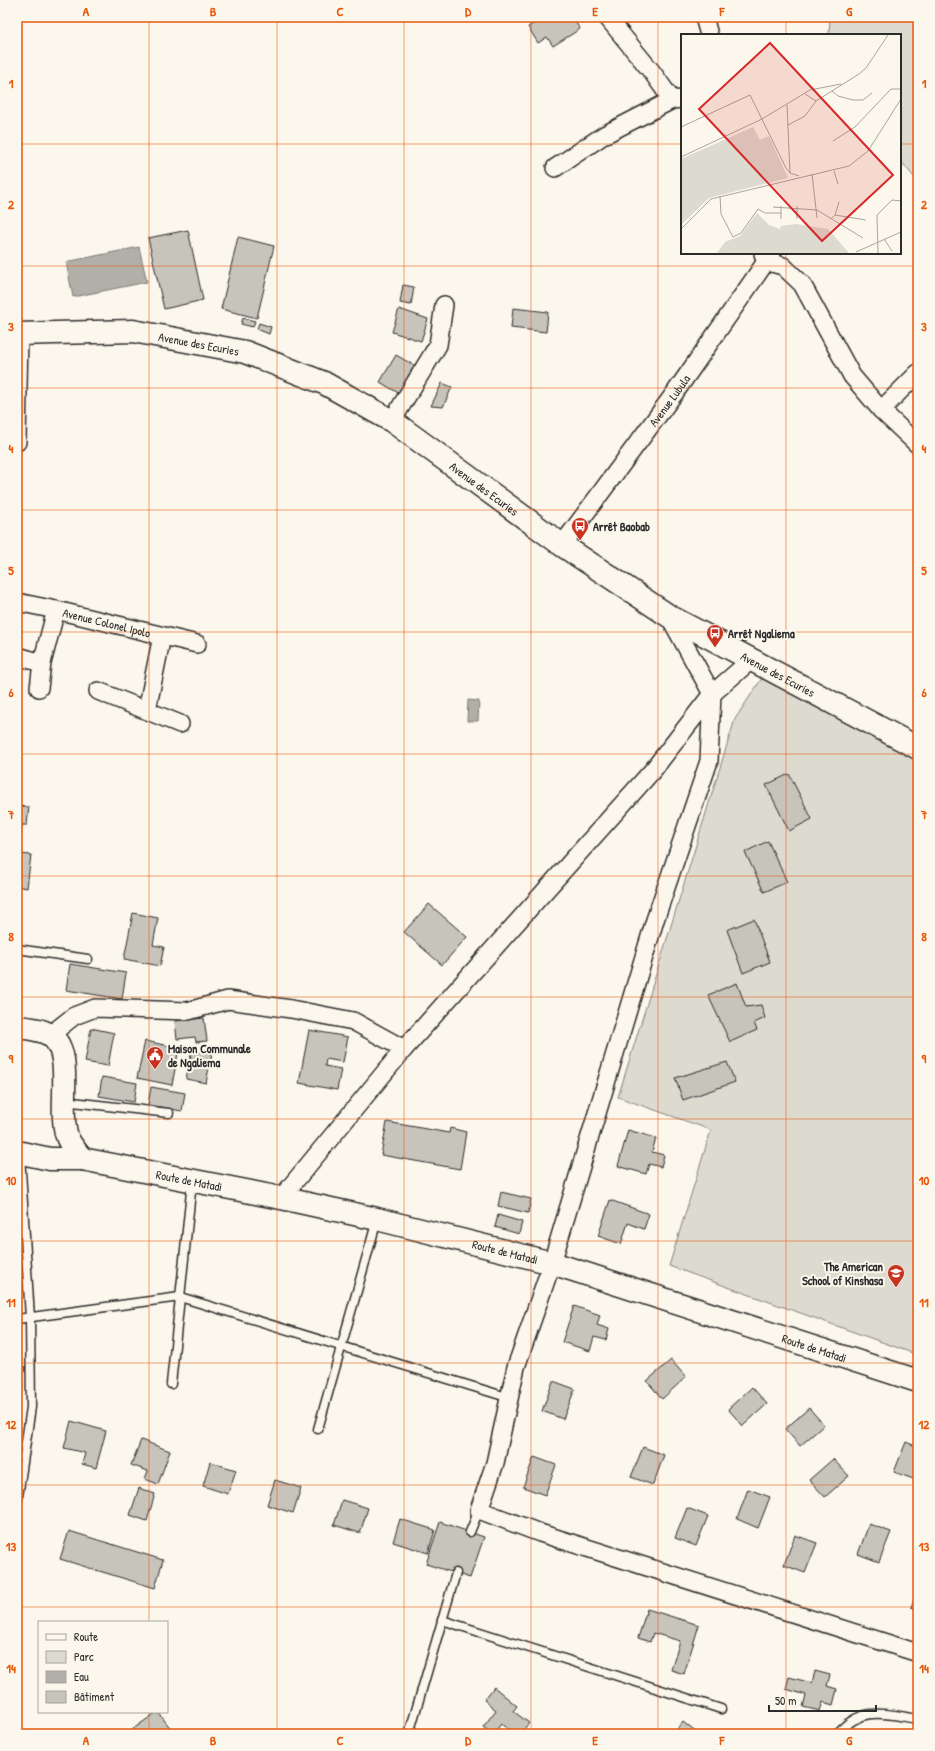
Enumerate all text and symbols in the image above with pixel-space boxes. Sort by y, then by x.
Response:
text: A [83,2,90,20]
text: B [210,2,217,20]
text: C [336,2,344,20]
text: D [465,2,472,20]
text: E [592,2,598,20]
text: F [719,2,726,20]
text: G [846,2,853,20]
inset map [681,34,901,254]
text: 1 [9,74,14,92]
text: 1 [922,74,927,92]
text: 2 [8,195,15,213]
text: 2 [921,195,928,213]
text: 3 [8,317,14,335]
text: 3 [921,317,927,335]
street label: Avenue des Ecuries [157,327,241,359]
street label: Avenue Lubula [644,371,694,430]
text: 4 [9,439,14,457]
text: 4 [922,439,927,457]
street label: Avenue des Ecuries [446,457,523,519]
bus stop icon: Arrêt Baobab [570,516,590,541]
place label: Arrêt Baobab [593,518,650,535]
text: 5 [8,561,14,579]
text: 5 [921,561,927,579]
street label: Avenue Colonel Ipolo [61,603,153,641]
bus stop icon: Arrêt Ngaliema [705,623,725,648]
place label: Arrêt Ngaliema [728,625,795,643]
street label: Avenue des Ecuries [738,647,818,701]
text: 6 [8,683,14,701]
text: 6 [921,683,927,701]
text: 7 [7,805,15,823]
text: 7 [920,805,928,823]
text: 8 [8,927,14,945]
text: 8 [921,927,927,945]
place label: Maison Communale de Ngaliema [168,1040,251,1072]
public building icon: Maison Communale de Ngaliema [145,1045,165,1070]
text: 9 [9,1049,14,1067]
text: 9 [922,1049,927,1067]
street label: Route de Matadi [155,1165,224,1195]
text: 10 [6,1171,16,1189]
text: 10 [919,1171,929,1189]
street label: Route de Matadi [471,1235,540,1268]
place label: The American School of Kinshasa [802,1258,884,1289]
school or university icon: The American School of Kinshasa [886,1263,906,1288]
text: 11 [6,1293,16,1311]
text: 11 [919,1293,929,1311]
street label: Route de Matadi [780,1329,849,1366]
text: 12 [6,1415,17,1433]
text: 12 [919,1415,930,1433]
text: 13 [6,1537,16,1555]
text: 13 [919,1537,929,1555]
legend [38,1621,168,1713]
text: Route [74,1628,98,1645]
text: Parc [74,1648,94,1665]
text: 14 [6,1659,16,1677]
text: 14 [919,1659,929,1677]
text: Eau [74,1668,89,1685]
scale bar [769,1687,876,1713]
text: Bâtiment [74,1688,115,1705]
text: 50 m [775,1692,796,1709]
text: A [83,1731,90,1749]
text: B [210,1731,217,1749]
text: C [336,1731,344,1749]
text: D [465,1731,472,1749]
text: E [592,1731,598,1749]
text: F [719,1731,726,1749]
text: G [846,1731,853,1749]

